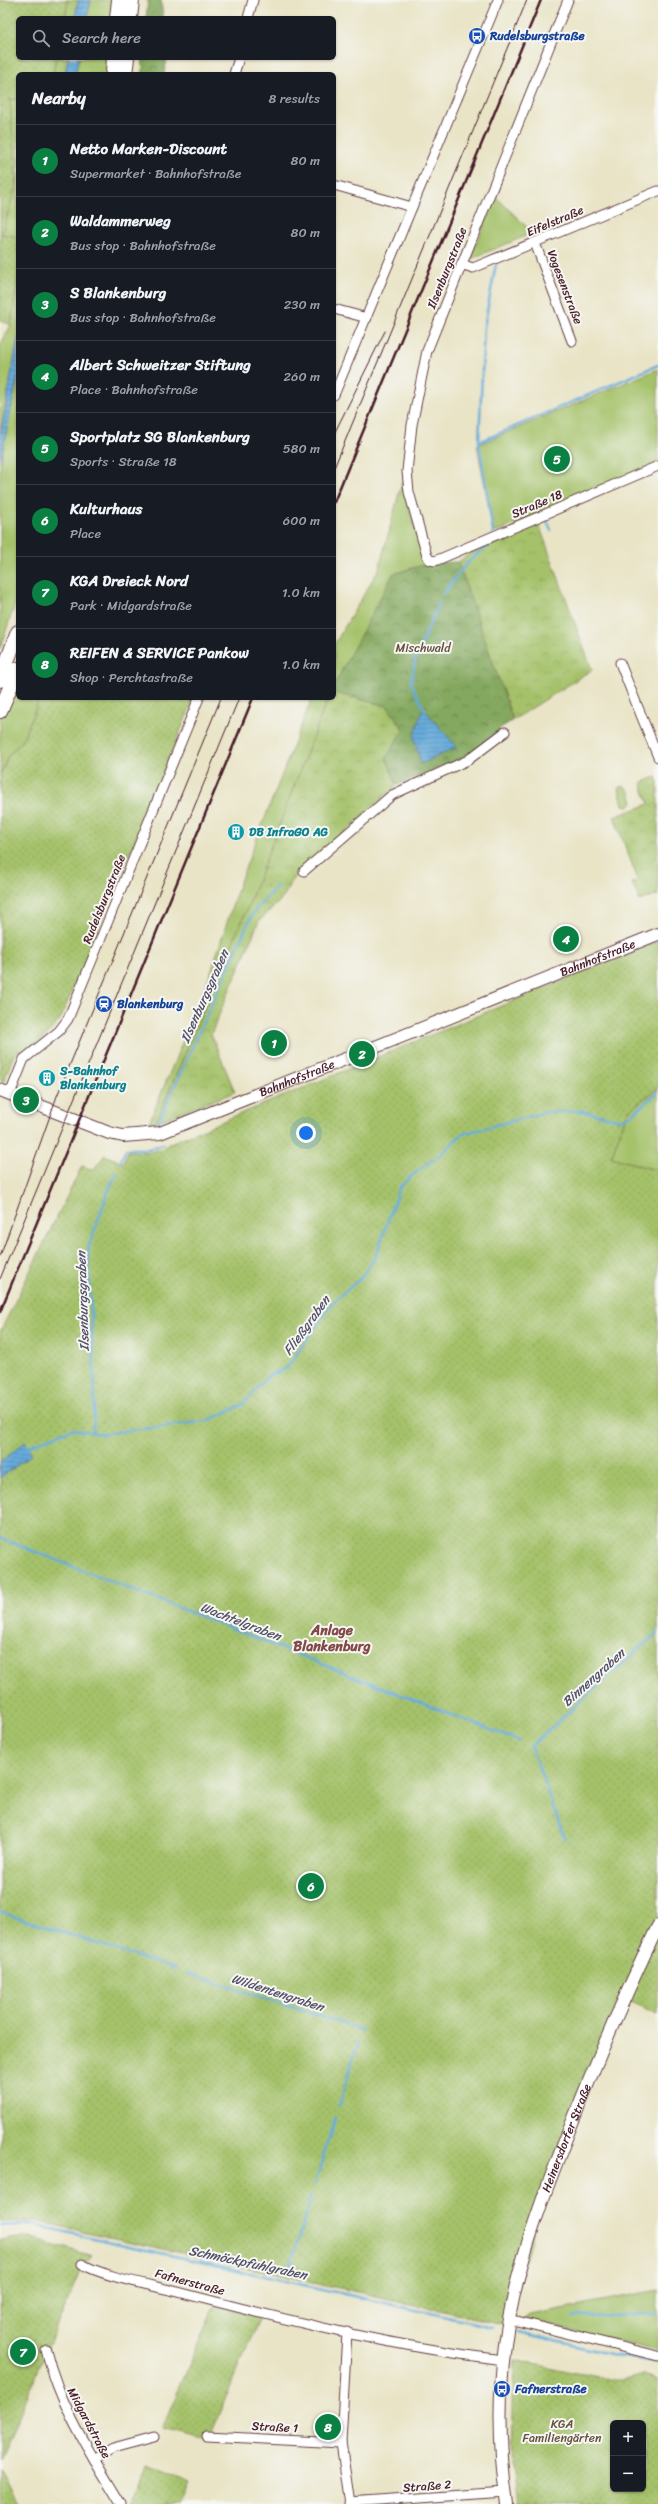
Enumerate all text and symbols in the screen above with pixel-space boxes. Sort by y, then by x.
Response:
search box [16,16,336,60]
text: Search here [62,25,141,51]
place label: Rudelsburgstraße [489,25,586,47]
bus stop icon: Rudelsburgstraße [467,26,487,46]
icon: search [30,27,52,49]
text: Nearby [32,83,86,113]
text: 8 results [268,87,320,110]
text: Netto Marken-Discount [70,136,227,162]
text: 1 [42,149,48,172]
text: 80 m [291,149,320,172]
text: Supermarket · Bahnhofstraße [70,162,241,185]
street label: Eifelstraße [523,199,587,243]
text: Waldammerweg [70,208,171,234]
text: 2 [41,221,49,244]
text: 80 m [291,221,320,244]
street label: Ilsenburgstraße [420,224,473,313]
text: Bus stop · Bahnhofstraße [70,234,216,257]
street label: Vogesenstraße [541,246,589,328]
text: S Blankenburg [70,280,166,306]
text: 3 [41,293,49,316]
text: 230 m [284,293,320,316]
text: Bus stop · Bahnhofstraße [70,306,216,329]
text: Albert Schweitzer Stiftung [70,352,251,378]
text: 4 [41,365,49,388]
text: 260 m [284,365,320,388]
text: Place · Bahnhofstraße [70,378,198,401]
text: Sportplatz SG Blankenburg [70,424,250,450]
text: 5 [41,437,49,460]
text: 580 m [283,437,320,460]
pin: 5 [544,444,570,474]
text: Sports · Straße 18 [70,450,177,473]
street label: Straße 18 [508,483,566,525]
text: Kulturhaus [70,496,143,522]
text: 6 [41,509,49,532]
text: 600 m [283,509,320,532]
text: Place [70,522,101,545]
text: KGA Dreieck Nord [70,568,188,594]
text: 7 [41,581,49,604]
text: 1.0 km [282,581,320,604]
text: Park · Midgardstraße [70,594,192,617]
park label: Mischwald [396,637,451,659]
text: REIFEN & SERVICE Pankow [70,640,249,666]
text: 8 [41,653,49,676]
text: 1.0 km [282,653,320,676]
text: Shop · Perchtastraße [70,666,193,689]
place label: DB InfraGO AG [249,821,329,843]
building icon: DB InfraGO AG [226,822,246,842]
street label: Rudelsburgstraße [76,851,132,947]
pin: 4 [553,924,579,954]
street label: Bahnhofstraße [557,933,639,983]
water label: Ilsenburgsgraben [173,944,236,1047]
place label: Blankenburg [117,993,184,1015]
station icon: Blankenburg [94,994,114,1014]
pin: 1 [261,1028,287,1058]
pin: 2 [349,1039,375,1069]
street label: Bahnhofstraße [256,1053,338,1103]
place label: S-Bahnhof Blankenburg [59,1060,127,1096]
building icon: S-Bahnhof Blankenburg [37,1068,57,1088]
pin: 3 [13,1085,39,1115]
your location [296,1123,316,1143]
water label: Ilsenburgsgraben [69,1249,96,1352]
water label: Fließgraben [277,1289,337,1360]
water label: Wachtelgraben [197,1596,286,1648]
district label: Anlage Blankenburg [293,1618,372,1659]
water label: Binnengraben [556,1641,632,1712]
pin: 6 [298,1871,324,1901]
water label: Wildentengraben [229,1967,329,2019]
street label: Heinersdorfer Straße [535,2080,598,2195]
water label: Schmöckpfuhlgraben [187,2239,311,2287]
street label: Fafnerstraße [153,2262,227,2302]
pin: 7 [10,2337,36,2367]
place label: Fafnerstraße [514,2378,587,2400]
bus stop icon: Fafnerstraße [492,2379,512,2399]
street label: Midgardstraße [61,2383,117,2463]
pin: 8 [315,2412,341,2442]
park label: KGA Familiengärten [523,2413,602,2449]
street label: Straße 1 [251,2415,299,2439]
map controls [610,2420,646,2492]
button: + [610,2420,646,2456]
button: − [610,2456,646,2492]
street label: Straße 2 [402,2473,452,2499]

